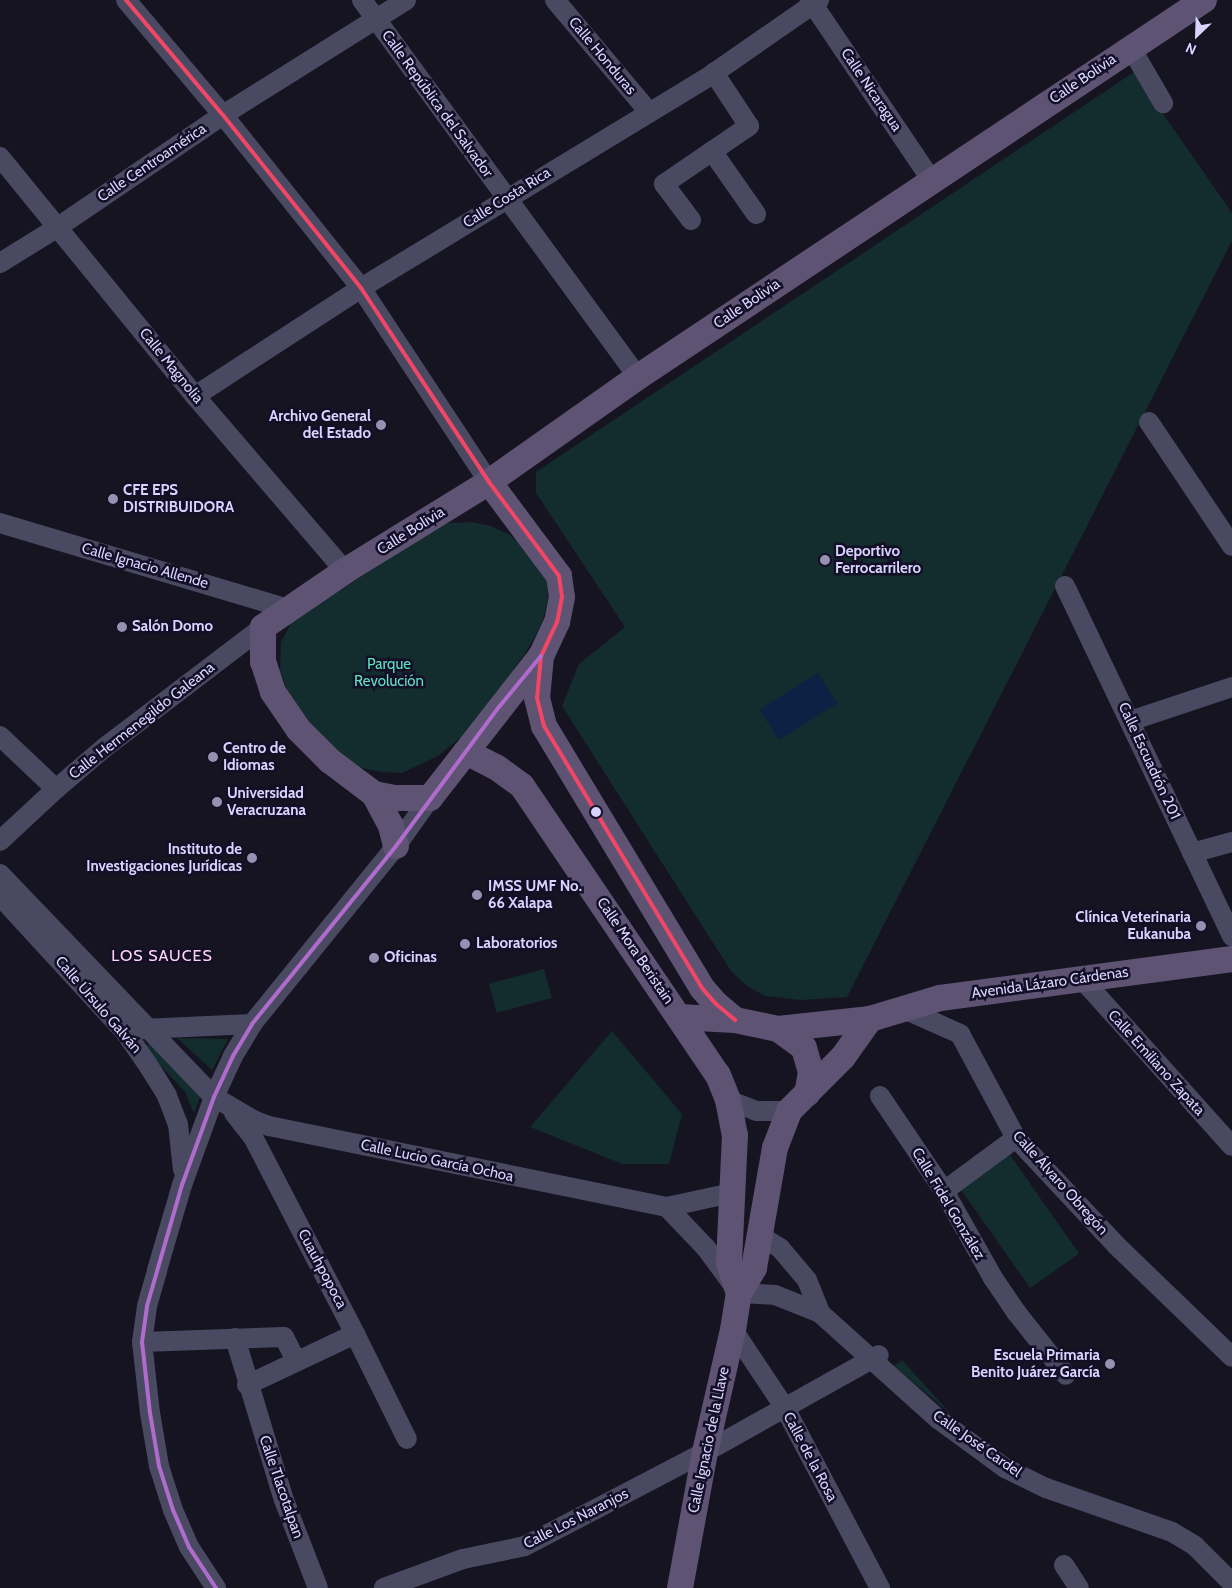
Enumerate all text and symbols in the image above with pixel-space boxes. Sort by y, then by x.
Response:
north arrow [1172,10,1222,60]
street label: Calle Honduras [564,14,640,98]
street label: Calle República del Salvador [377,27,497,181]
text: N [1183,38,1199,59]
street label: Calle Nicaragua [837,45,905,135]
street label: Calle Bolivia [1046,50,1120,108]
street label: Calle Centroamérica [94,120,210,206]
street label: Calle Costa Rica [460,164,554,232]
street label: Calle Bolivia [710,275,784,333]
street label: Calle Magnolia [135,325,207,407]
place label: Archivo General del Estado [269,407,371,442]
marker: Archivo General del Estado [375,419,387,431]
place label: CFE EPS DISTRIBUIDORA [123,481,234,516]
marker: CFE EPS DISTRIBUIDORA [107,493,119,505]
street label: Calle Bolivia [374,503,448,559]
street label: Calle Ignacio Allende [80,539,210,593]
place label: Deportivo Ferrocarrilero [835,542,921,577]
marker: Deportivo Ferrocarrilero [819,554,831,566]
place label: Salón Domo [132,618,213,636]
marker: Salón Domo [116,621,128,633]
park label: Parque Revolución [354,655,424,690]
street label: Calle Hermenegildo Galeana [66,659,218,783]
street label: Calle Escuadrón 201 [1114,700,1184,822]
place label: Centro de Idiomas [223,739,286,774]
marker: Centro de Idiomas [207,751,219,763]
place label: Universidad Veracruzana [227,784,306,819]
marker: Universidad Veracruzana [211,796,223,808]
unlabelled marker [591,807,601,817]
place label: Instituto de Investigaciones Jurídicas [86,840,242,875]
marker: Instituto de Investigaciones Jurídicas [246,852,258,864]
place label: IMSS UMF No. 66 Xalapa [488,877,582,912]
marker: IMSS UMF No. 66 Xalapa [470,888,484,902]
street label: Calle Mora Beristain [593,894,677,1008]
place label: Clínica Veterinaria Eukanuba [1075,908,1191,943]
marker: Clínica Veterinaria Eukanuba [1195,920,1207,932]
place label: Laboratorios [476,935,557,953]
marker: Laboratorios [458,937,472,951]
district label: LOS SAUCES [110,946,214,966]
place label: Oficinas [384,949,437,967]
marker: Oficinas [368,952,380,964]
street label: Calle Úrsulo Galván [51,953,145,1057]
street label: Avenida Lázaro Cárdenas [970,963,1130,1003]
street label: Calle Emiliano Zapata [1104,1006,1208,1120]
street label: Calle Álvaro Obregón [1009,1127,1111,1239]
street label: Calle Lucio García Ochoa [359,1136,515,1186]
street label: Calle Fidel González [907,1145,989,1263]
street label: Cuauhpopoca [294,1226,350,1312]
place label: Escuela Primaria Benito Juárez García [971,1346,1100,1381]
marker: Escuela Primaria Benito Juárez García [1104,1358,1116,1370]
street label: Calle Ignacio de la Llave [685,1365,733,1515]
street label: Calle José Cardel [929,1407,1025,1481]
street label: Calle de la Rosa [779,1409,841,1505]
street label: Calle Tlacotalpan [255,1433,307,1541]
street label: Calle Los Naranjos [521,1485,631,1553]

